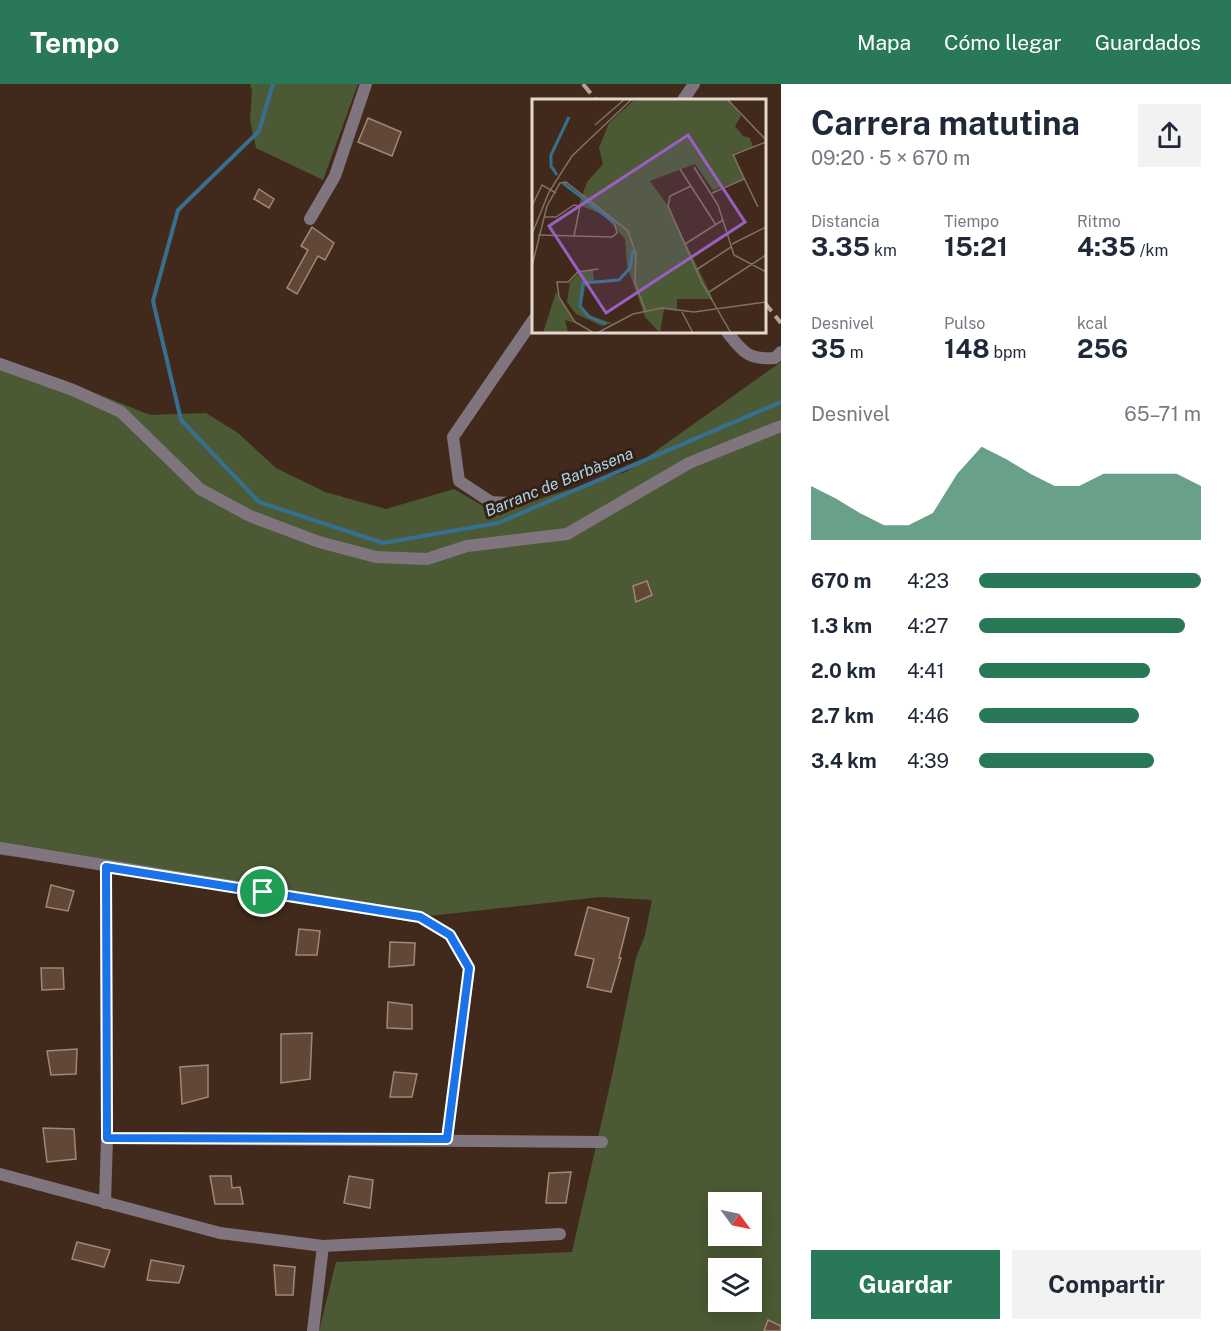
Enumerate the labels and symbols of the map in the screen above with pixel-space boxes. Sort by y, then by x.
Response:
inset map [532,99,766,333]
water label: Barranc de Barbàsena [482,444,636,520]
pin [237,866,288,917]
north arrow [708,1192,762,1246]

